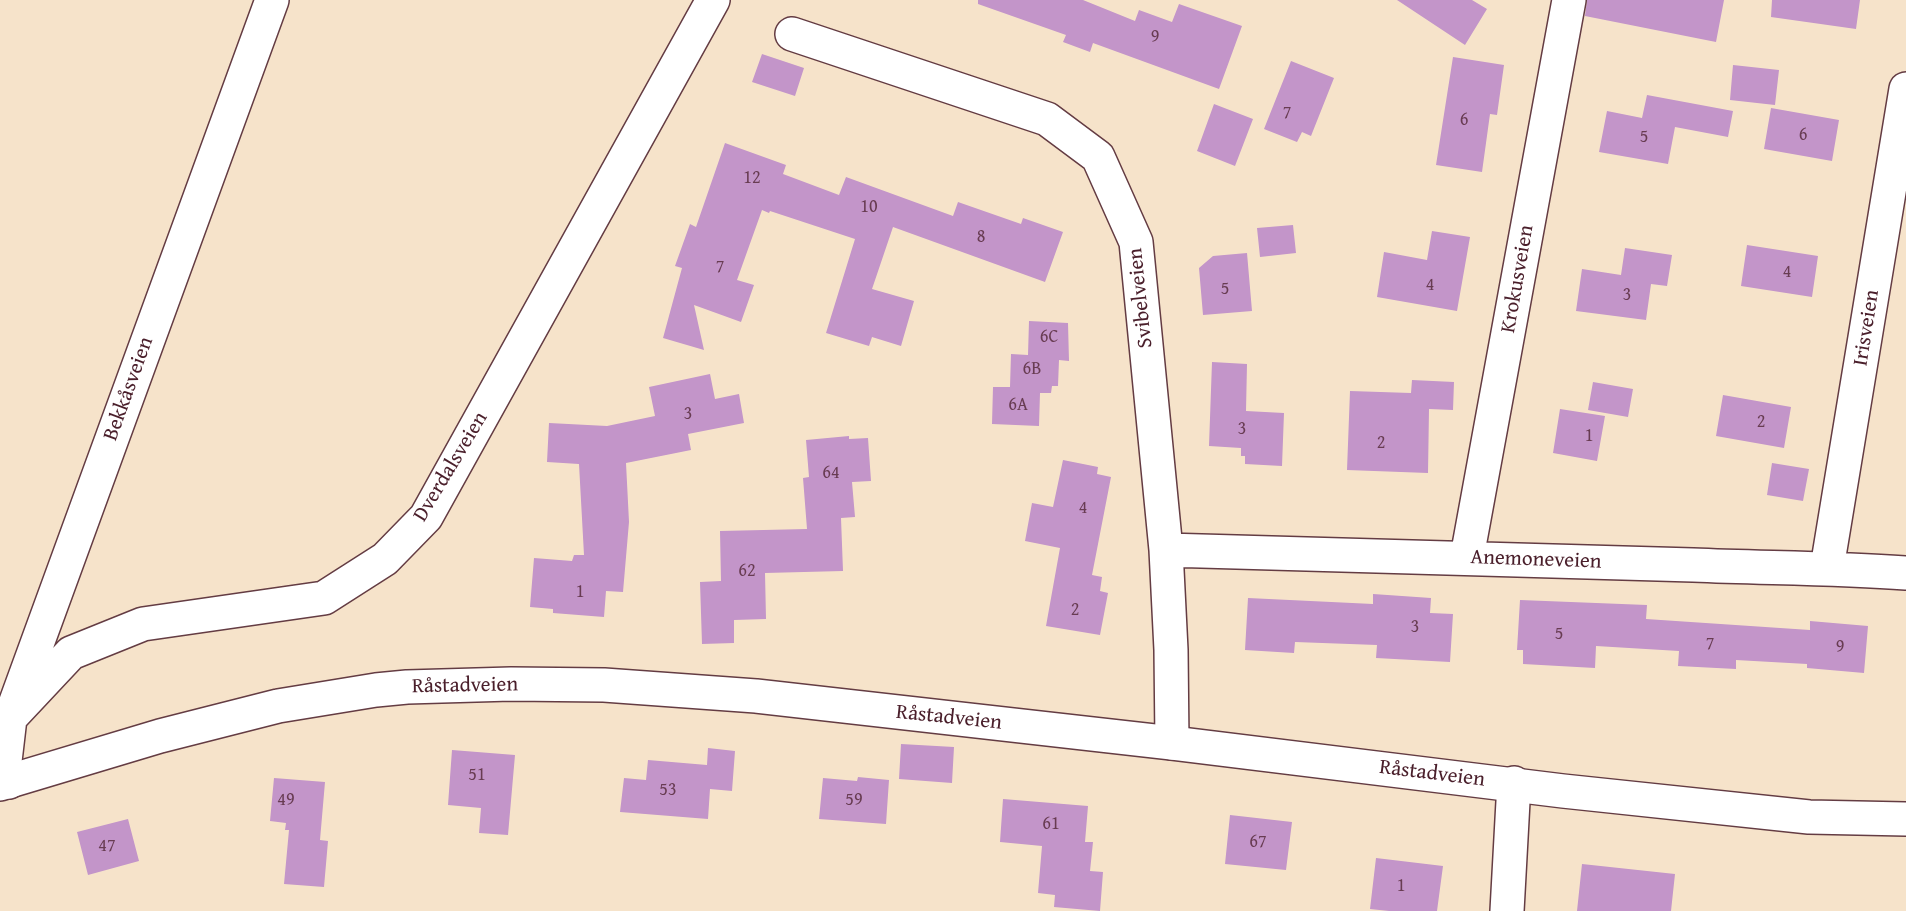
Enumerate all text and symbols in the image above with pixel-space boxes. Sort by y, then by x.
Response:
house number: 9 [1151,26,1159,48]
house number: 7 [1283,102,1291,124]
house number: 6 [1460,109,1468,131]
house number: 6 [1799,124,1807,146]
house number: 5 [1640,126,1648,148]
house number: 12 [743,167,761,189]
house number: 10 [860,196,878,218]
street label: Krokusveien [1496,223,1540,335]
house number: 8 [977,226,985,248]
street label: Svibelveien [1123,247,1159,349]
house number: 7 [716,256,724,278]
house number: 4 [1783,261,1791,283]
house number: 4 [1426,274,1434,296]
house number: 5 [1221,278,1229,300]
house number: 3 [1623,284,1631,306]
street label: Irisveien [1849,288,1885,368]
house number: 6C [1040,326,1058,348]
street label: Bekkåsveien [99,334,159,444]
house number: 6B [1023,358,1041,380]
house number: 6A [1008,394,1028,416]
house number: 3 [684,403,692,425]
street label: Dverdalsveien [408,407,494,527]
house number: 2 [1757,411,1765,433]
house number: 3 [1238,418,1246,440]
house number: 1 [1585,425,1593,447]
house number: 2 [1377,432,1385,454]
house number: 64 [822,462,840,484]
house number: 4 [1079,497,1087,519]
street label: Anemoneveien [1470,545,1602,575]
house number: 62 [738,560,756,582]
house number: 1 [576,581,584,603]
house number: 2 [1071,599,1079,621]
house number: 3 [1411,616,1419,638]
house number: 5 [1555,623,1563,645]
house number: 7 [1706,633,1714,655]
house number: 9 [1836,636,1844,658]
street label: Råstadveien [412,672,518,700]
street label: Råstadveien [895,700,1003,736]
street label: Råstadveien [1378,755,1486,793]
house number: 51 [468,764,486,786]
house number: 53 [659,779,677,801]
house number: 49 [277,789,295,811]
house number: 59 [845,789,863,811]
house number: 61 [1042,813,1060,835]
house number: 67 [1249,831,1267,853]
house number: 47 [98,835,116,857]
house number: 1 [1397,875,1405,897]

